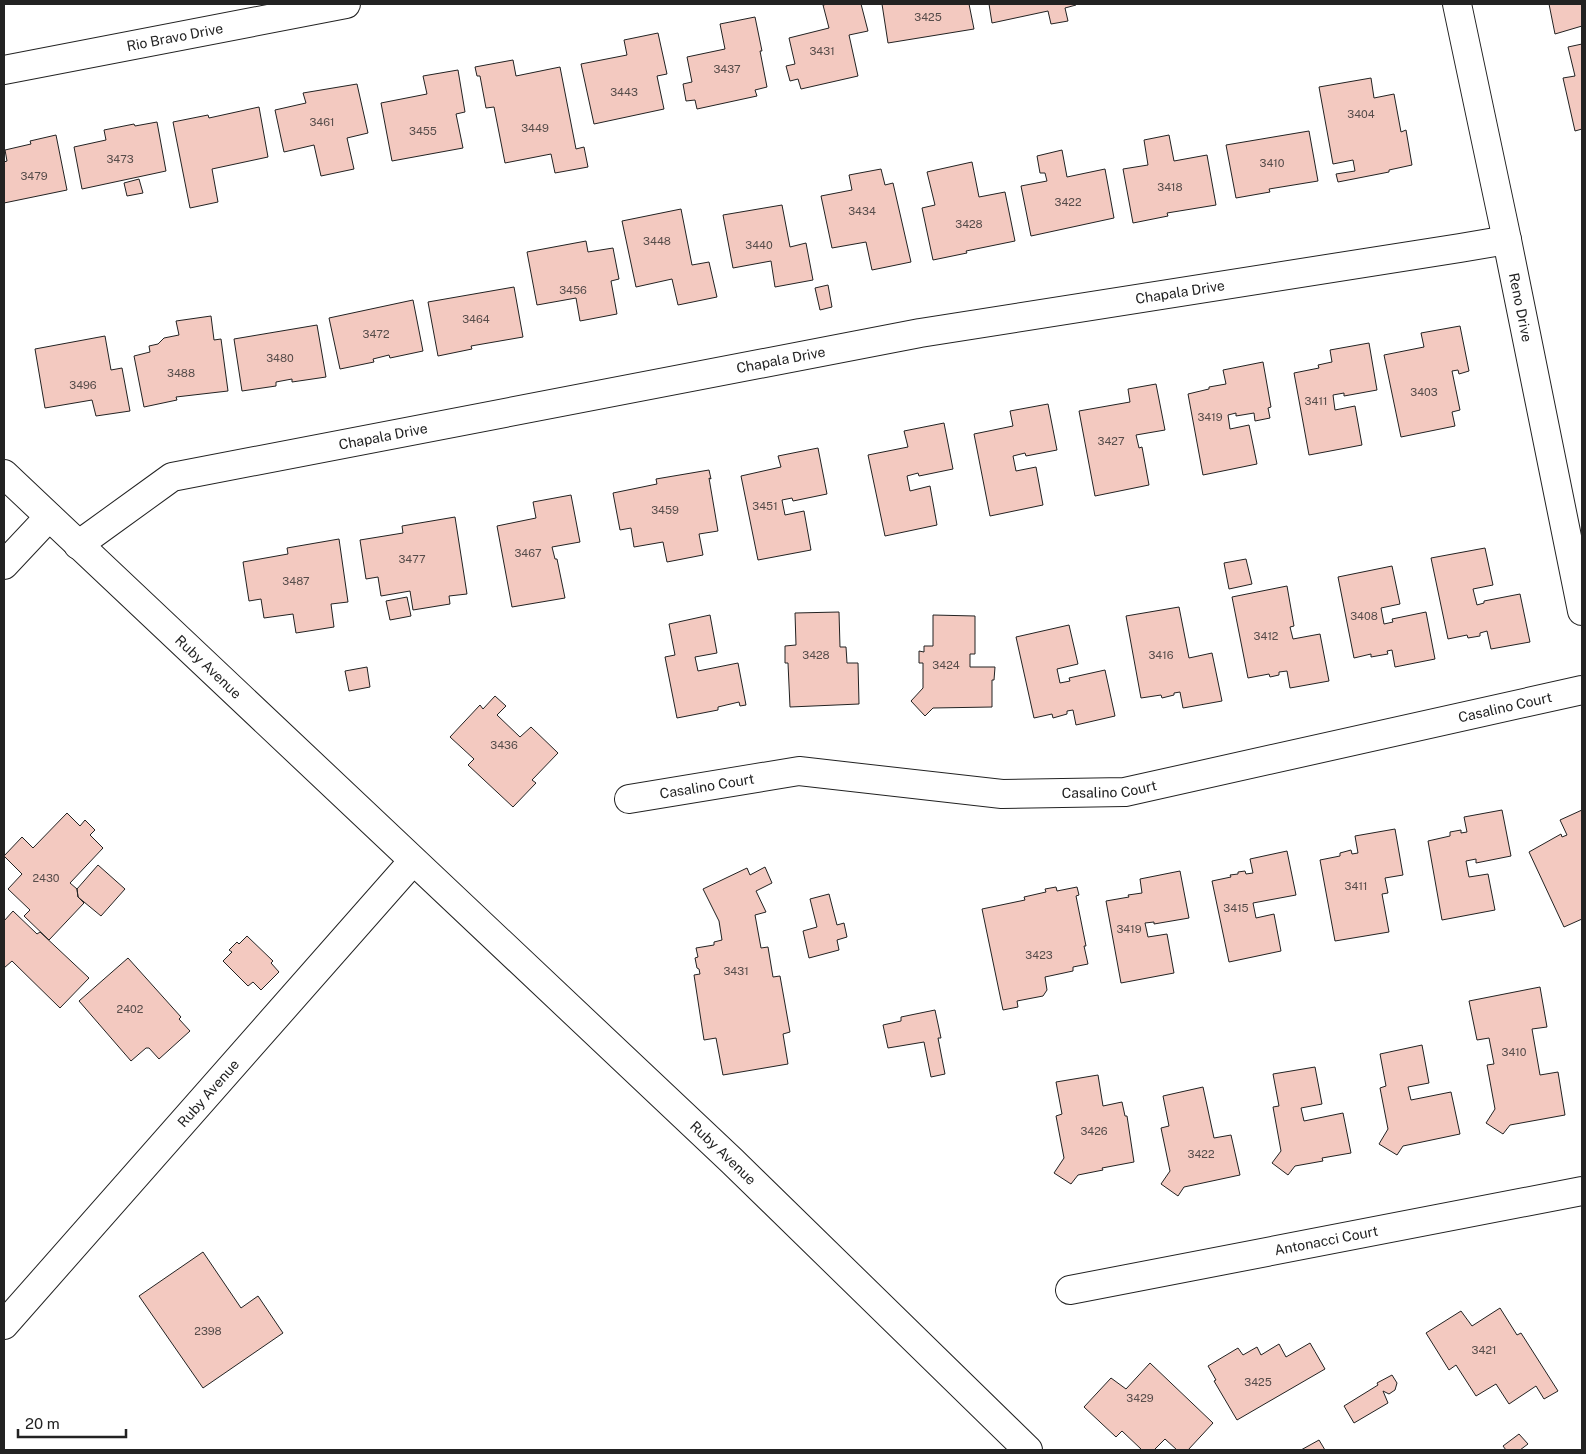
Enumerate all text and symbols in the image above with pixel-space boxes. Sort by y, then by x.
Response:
house number: 3425 [914,11,942,23]
street label: Rio Bravo Drive [125,20,224,54]
house number: 3431 [809,45,835,57]
house number: 3437 [713,63,741,75]
house number: 3443 [610,86,638,98]
house number: 3404 [1347,108,1375,120]
house number: 3461 [309,116,335,128]
house number: 3449 [521,122,549,134]
house number: 3455 [409,125,437,137]
house number: 3473 [106,153,134,165]
house number: 3410 [1259,157,1285,169]
house number: 3479 [20,170,48,182]
house number: 3418 [1157,181,1183,193]
house number: 3422 [1055,196,1082,208]
house number: 3434 [848,205,876,217]
house number: 3428 [955,218,983,230]
house number: 3448 [643,235,671,247]
house number: 3440 [745,239,773,251]
street label: Reno Drive [1506,271,1535,343]
street label: Chapala Drive [1134,277,1226,307]
house number: 3456 [559,284,587,296]
house number: 3464 [462,313,490,325]
house number: 3472 [362,328,390,340]
street label: Chapala Drive [735,343,827,376]
house number: 3480 [266,352,294,364]
house number: 3488 [167,367,195,379]
house number: 3496 [69,379,97,391]
house number: 3403 [1410,386,1438,398]
house number: 3411 [1305,395,1327,407]
house number: 3419 [1197,411,1223,423]
street label: Chapala Drive [337,420,429,453]
house number: 3427 [1098,435,1125,447]
house number: 3451 [752,500,778,512]
house number: 3459 [651,504,679,516]
house number: 3467 [514,547,542,559]
house number: 3477 [398,553,426,565]
house number: 3487 [282,575,310,587]
house number: 3408 [1350,610,1378,622]
house number: 3412 [1254,630,1279,642]
street label: Ruby Avenue [172,632,245,702]
house number: 3428 [802,649,830,661]
house number: 3416 [1148,649,1174,661]
house number: 3424 [932,659,960,671]
street label: Casalino Court [1457,689,1553,725]
house number: 3436 [490,739,518,751]
street label: Casalino Court [658,770,755,802]
street label: Casalino Court [1061,777,1158,801]
house number: 2430 [32,872,60,884]
house number: 3411 [1345,880,1367,892]
house number: 3415 [1223,902,1249,914]
house number: 3419 [1116,923,1142,935]
house number: 3423 [1025,949,1053,961]
house number: 3431 [723,965,749,977]
house number: 2402 [117,1003,144,1015]
house number: 3410 [1501,1046,1527,1058]
street label: Ruby Avenue [174,1056,242,1130]
street label: Ruby Avenue [687,1118,759,1188]
house number: 3426 [1080,1125,1108,1137]
house number: 3422 [1188,1148,1215,1160]
street label: Antonacci Court [1273,1223,1379,1258]
house number: 2398 [194,1325,222,1337]
house number: 3421 [1472,1344,1496,1356]
house number: 3425 [1244,1376,1272,1388]
house number: 3429 [1126,1392,1154,1404]
scale bar [18,1406,125,1438]
text: 20 m [25,1415,60,1432]

